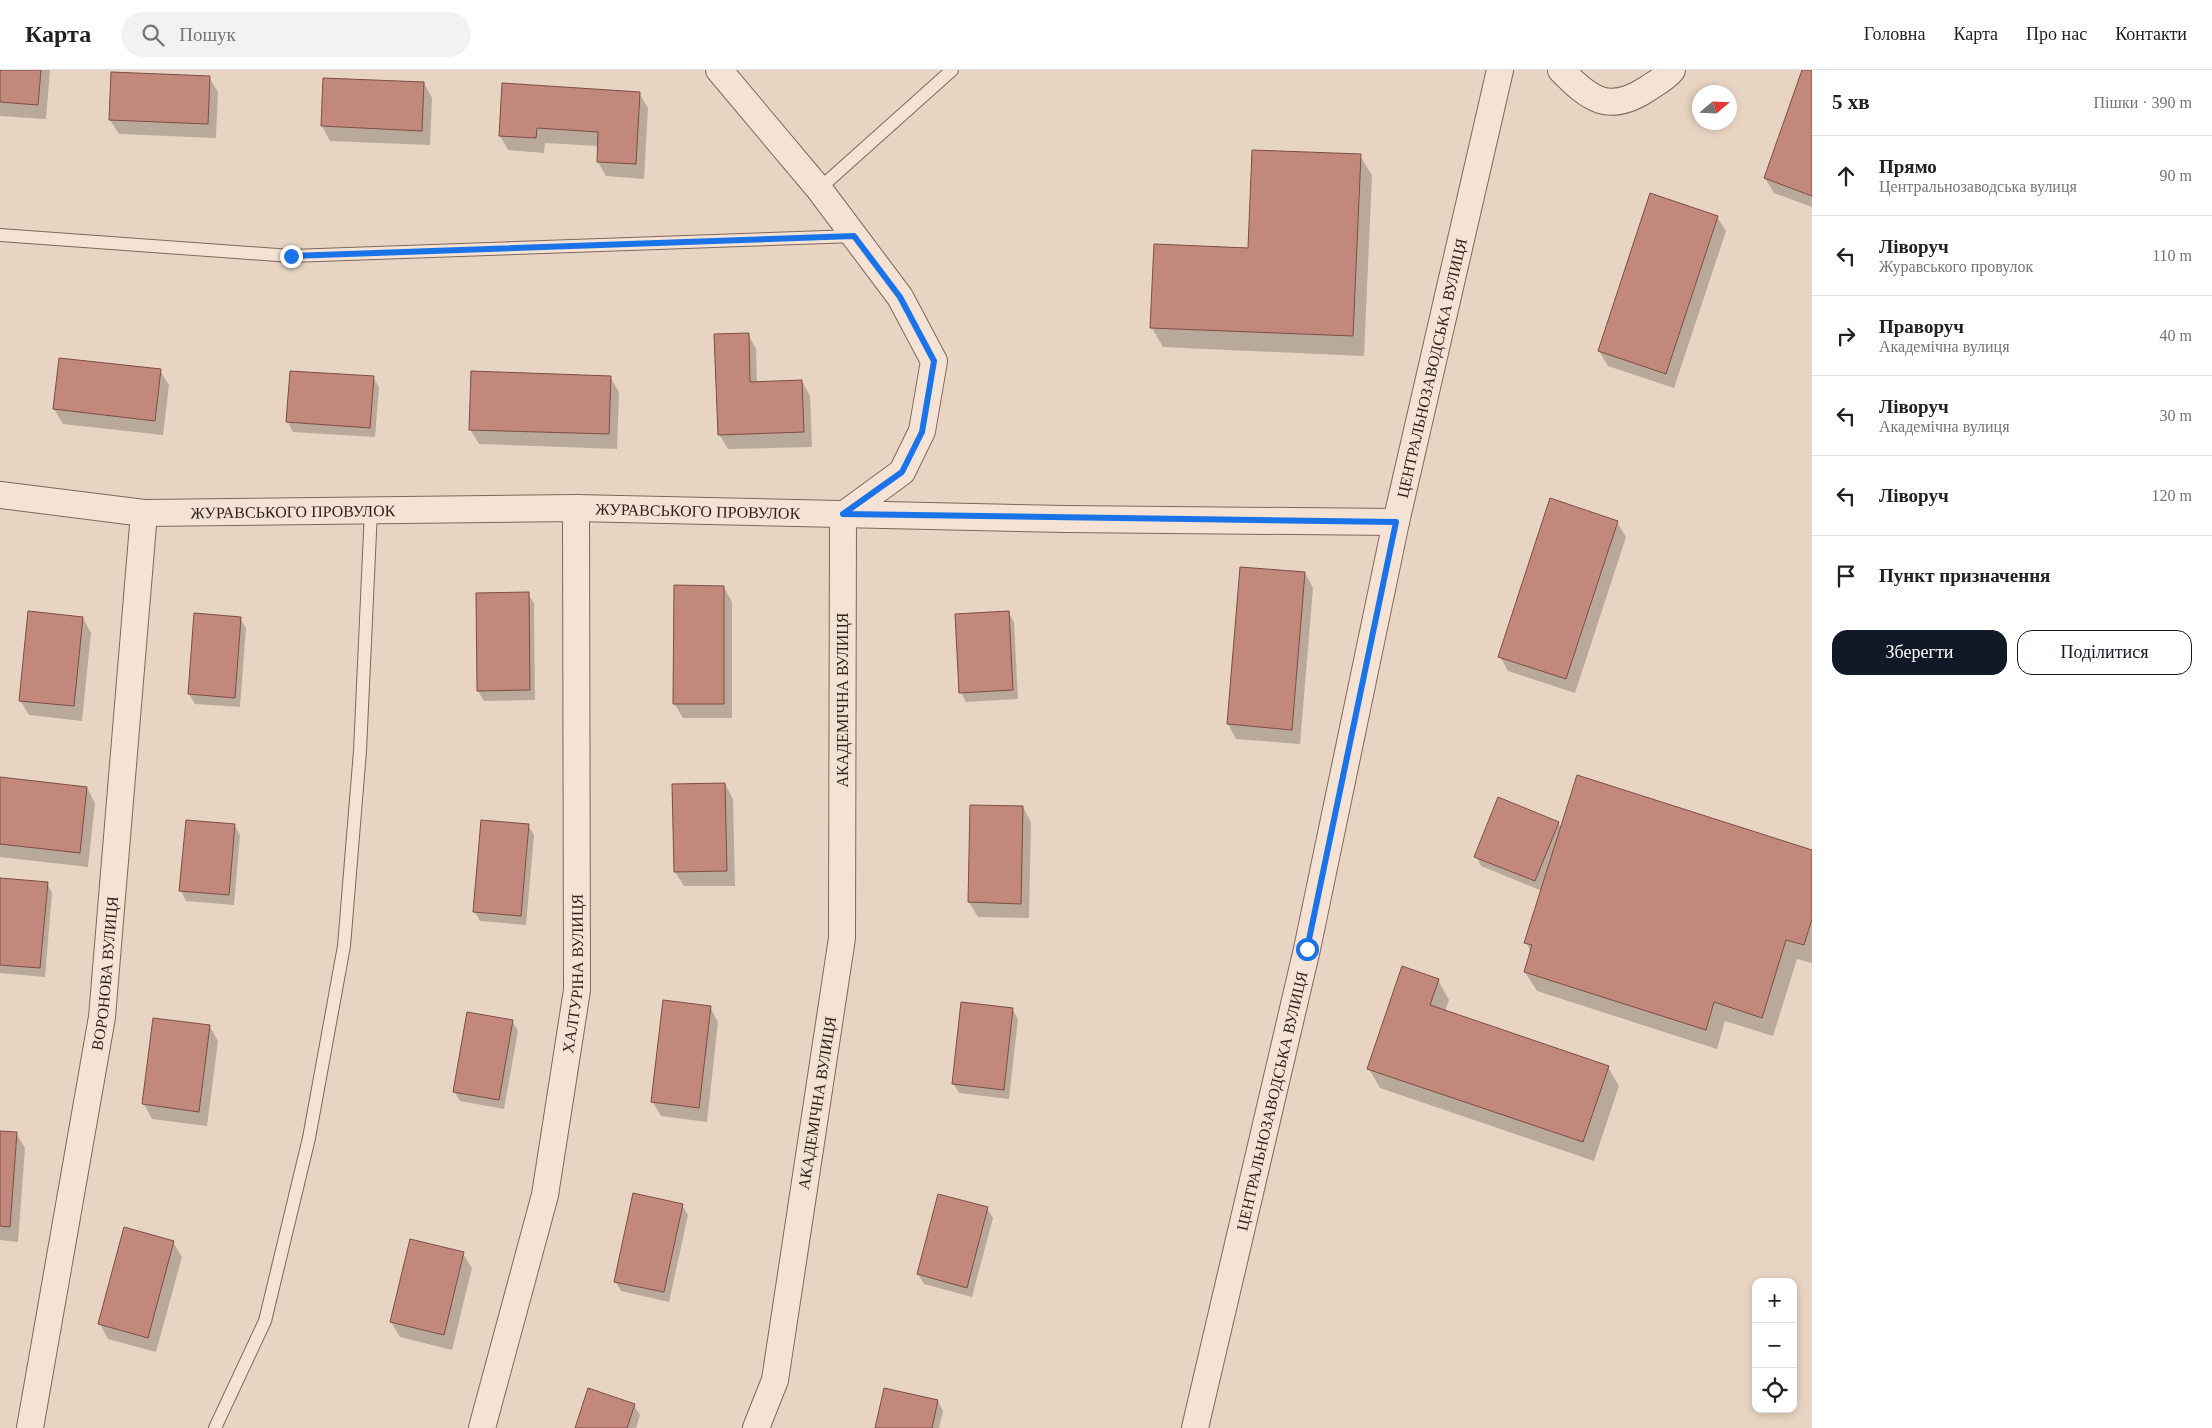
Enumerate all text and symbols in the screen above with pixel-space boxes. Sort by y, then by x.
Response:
search box [121,12,471,57]
text: Карта [25,21,91,47]
icon: search [139,21,167,49]
text: Пошук [179,24,236,45]
text: Головна [1864,24,1925,44]
text: Карта [1953,24,1998,44]
text: Про нас [2026,24,2087,44]
text: Контакти [2115,24,2187,44]
north arrow [1692,85,1737,130]
text: 5 хв [1832,90,1870,114]
text: Пішки · 390 m [2094,94,2192,111]
text: Прямо [1879,156,1937,177]
icon: ahead [1832,162,1860,190]
text: 90 m [2160,167,2192,184]
text: Центральнозаводська вулиця [1879,178,2077,195]
street label: ЦЕНТРАЛЬНОЗАВОДСЬКА ВУЛИЦЯ [1393,236,1470,500]
text: Ліворуч [1879,236,1949,257]
icon: left [1832,242,1860,270]
route end [280,245,303,268]
text: 110 m [2152,247,2192,264]
text: Журавського провулок [1879,258,2033,275]
text: Праворуч [1879,316,1964,337]
icon: right [1832,322,1860,350]
text: 40 m [2160,327,2192,344]
text: Академічна вулиця [1879,338,2009,355]
text: Ліворуч [1879,396,1949,417]
icon: left [1832,402,1860,430]
text: 30 m [2160,407,2192,424]
text: Академічна вулиця [1879,418,2009,435]
icon: left [1832,482,1860,510]
text: Ліворуч [1879,485,1949,506]
text: 120 m [2152,487,2192,504]
street label: ЖУРАВСЬКОГО ПРОВУЛОК [595,500,801,522]
street label: ЖУРАВСЬКОГО ПРОВУЛОК [190,502,396,521]
icon: arrive [1832,562,1860,590]
text: Пункт призначення [1879,565,2050,586]
street label: АКАДЕМІЧНА ВУЛИЦЯ [834,612,852,788]
button: Зберегти [1832,630,2007,675]
button: Поділитися [2017,630,2192,675]
street label: ХАЛТУРІНА ВУЛИЦЯ [559,893,586,1054]
street label: ВОРОНОВА ВУЛИЦЯ [88,895,121,1052]
route start [1296,938,1319,961]
street label: ЦЕНТРАЛЬНОЗАВОДСЬКА ВУЛИЦЯ [1233,969,1310,1232]
street label: АКАДЕМІЧНА ВУЛИЦЯ [795,1015,840,1191]
map controls [1752,1278,1797,1413]
button: + [1752,1278,1797,1323]
button: − [1752,1323,1797,1368]
button: locate [1752,1368,1797,1413]

